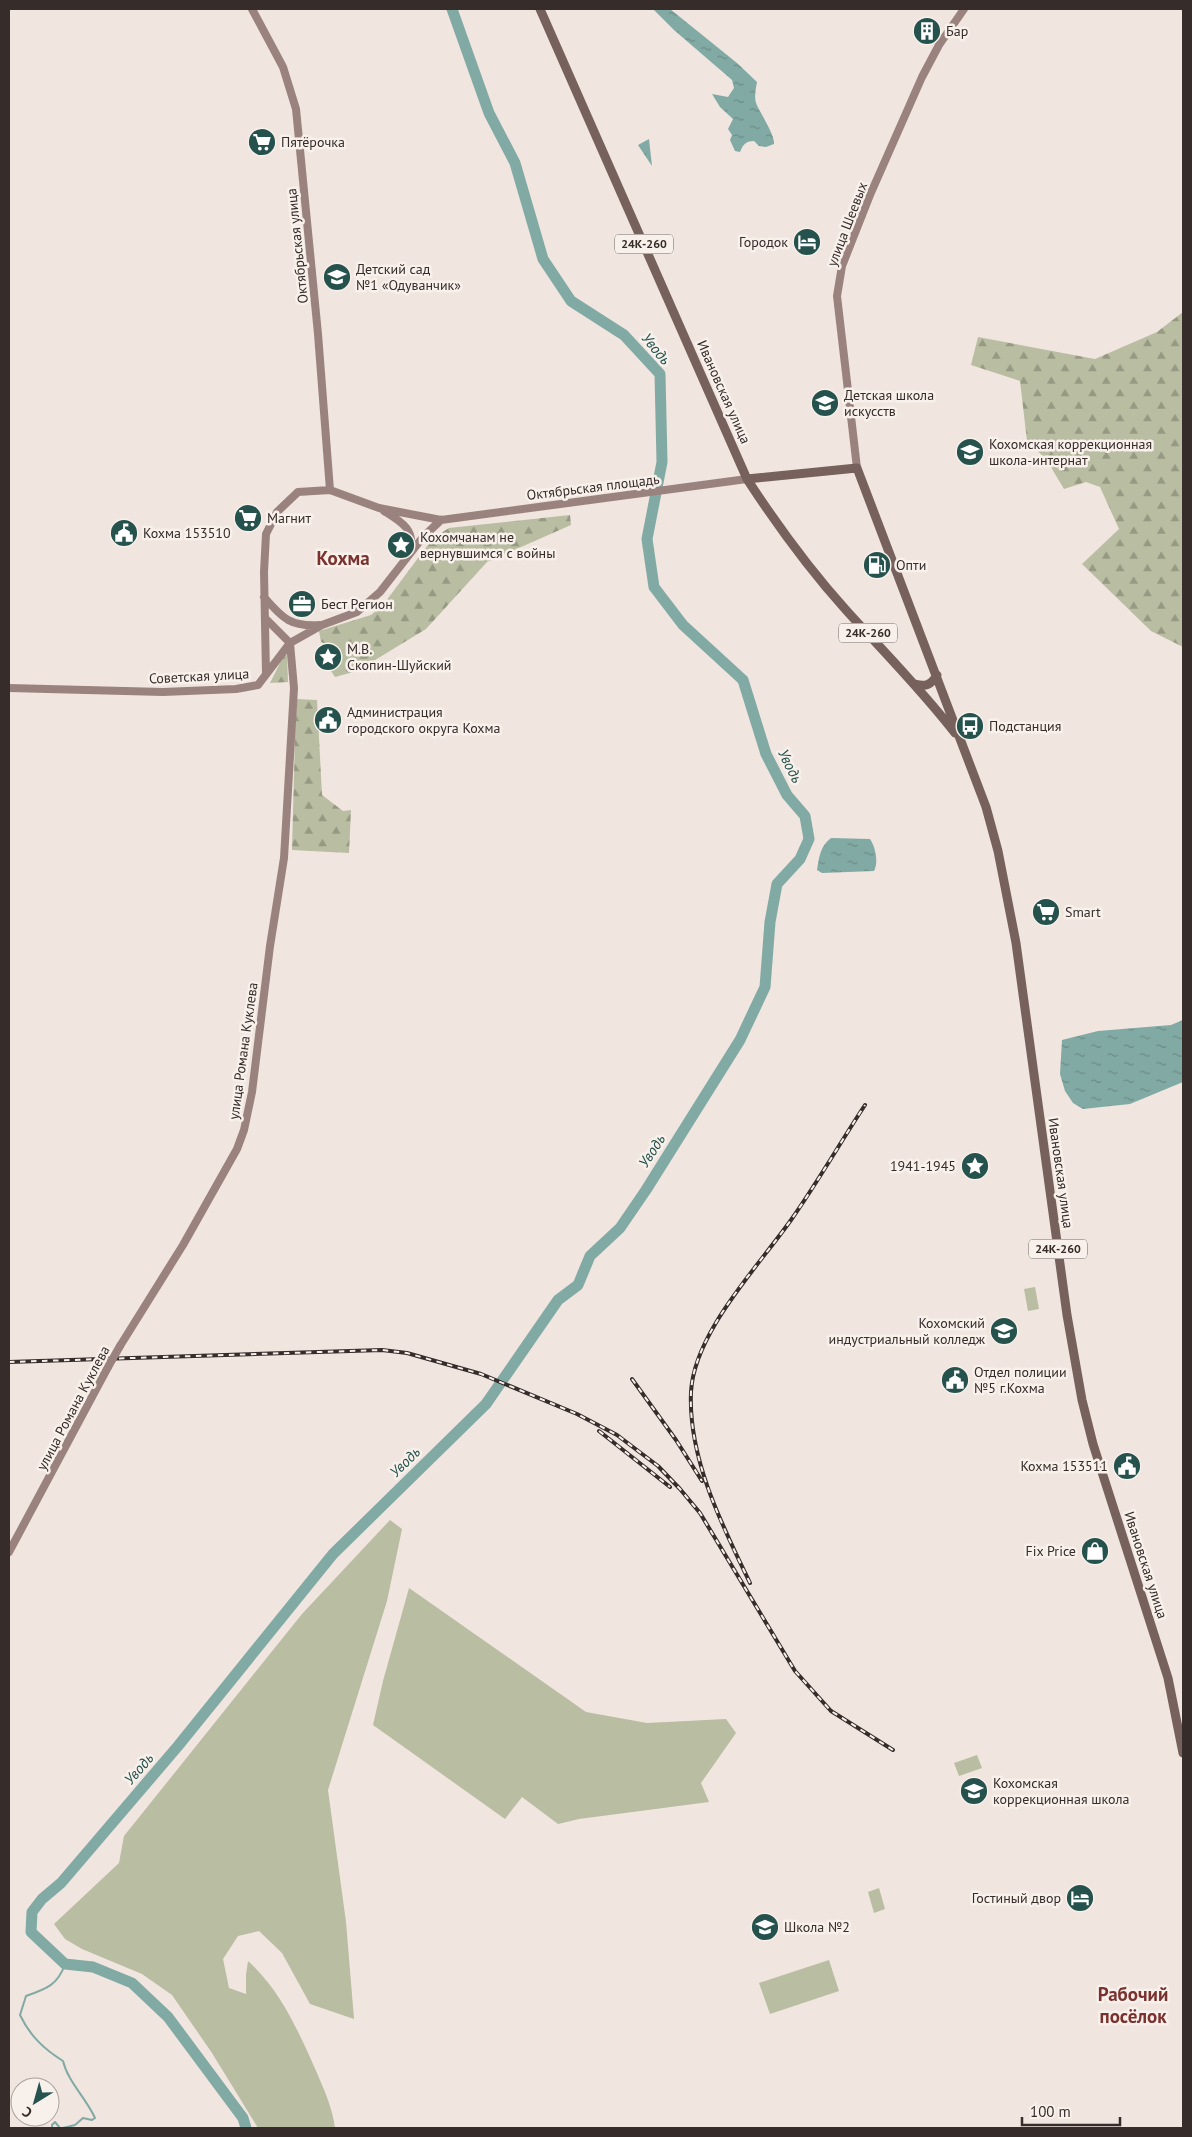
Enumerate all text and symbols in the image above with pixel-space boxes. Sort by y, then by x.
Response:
building icon: Бар [912,16,942,46]
place label: Бар [946,22,968,40]
supermarket icon: Пятёрочка [247,127,277,157]
place label: Пятёрочка [281,133,345,151]
street label: улица Шеевых [823,179,871,269]
street label: Октябрьская улица [282,187,312,305]
hotel icon: Городок [792,227,822,257]
place label: Городок [739,233,788,251]
road number: 24К-260 [615,234,673,253]
place label: Детский сад №1 «Одуванчик» [356,260,461,294]
school or university icon: Детский сад №1 «Одуванчик» [322,262,352,292]
water label: Уводь [638,329,675,369]
street label: Ивановская улица [693,337,755,447]
place label: Детская школа искусств [844,386,934,420]
school or university icon: Детская школа искусств [810,388,840,418]
place label: Кохомская коррекционная школа-интернат [989,435,1152,469]
school or university icon: Кохомская коррекционная школа-интернат [955,437,985,467]
street label: Октябрьская площадь [525,470,661,504]
supermarket icon: Магнит [233,503,263,533]
place label: Магнит [267,509,311,527]
public building icon: Кохма 153510 [109,518,139,548]
place label: Кохма 153510 [143,524,231,542]
place label: Кохомчанам не вернувшимся с войны [420,528,555,562]
place icon: Кохомчанам не вернувшимся с войны [386,530,416,560]
district label: Кохма [316,546,370,570]
fuel station icon: Опти [862,550,892,580]
place label: Опти [896,556,926,574]
office icon: Бест Регион [287,589,317,619]
place label: Бест Регион [321,595,393,613]
road number: 24К-260 [839,624,897,642]
place label: М.В. Скопин-Шуйский [347,640,452,674]
place icon: М.В. Скопин-Шуйский [313,642,343,672]
street label: Советская улица [148,664,250,688]
place label: Администрация городского округа Кохма [347,703,501,737]
public building icon: Администрация городского округа Кохма [313,705,343,735]
bus stop icon: Подстанция [955,711,985,741]
place label: Подстанция [989,717,1061,735]
water label: Уводь [774,746,807,786]
supermarket icon: Smart [1031,897,1061,927]
place label: Smart [1065,903,1101,921]
street label: улица Романа Куклева [224,981,262,1121]
street label: Ивановская улица [1044,1117,1078,1230]
water label: Уводь [634,1130,669,1171]
place icon: 1941-1945 [960,1151,990,1181]
place label: 1941-1945 [890,1157,956,1175]
road number: 24К-260 [1029,1240,1087,1258]
place label: Кохомский индустриальный колледж [829,1314,986,1348]
school or university icon: Кохомский индустриальный колледж [989,1316,1019,1346]
street label: улица Романа Куклева [33,1343,114,1473]
place label: Отдел полиции №5 г.Кохма [974,1363,1067,1397]
public building icon: Отдел полиции №5 г.Кохма [940,1365,970,1395]
water label: Уводь [385,1442,424,1481]
public building icon: Кохма 153511 [1112,1451,1142,1481]
place label: Кохма 153511 [1020,1457,1108,1475]
street label: Ивановская улица [1120,1509,1172,1621]
shop icon: Fix Price [1080,1536,1110,1566]
place label: Fix Price [1026,1542,1076,1560]
water label: Уводь [120,1749,158,1788]
place label: Кохомская коррекционная школа [993,1774,1130,1808]
school or university icon: Кохомская коррекционная школа [959,1776,989,1806]
hotel icon: Гостиный двор [1065,1883,1095,1913]
place label: Гостиный двор [972,1889,1061,1907]
school or university icon: Школа №2 [750,1912,780,1942]
place label: Школа №2 [784,1918,850,1936]
district label: Рабочий посёлок [1098,1982,1168,2028]
north arrow [10,2077,60,2127]
scale bar [1022,2094,1120,2126]
text: 100 m [1030,2102,1071,2121]
text: С [18,2103,36,2122]

